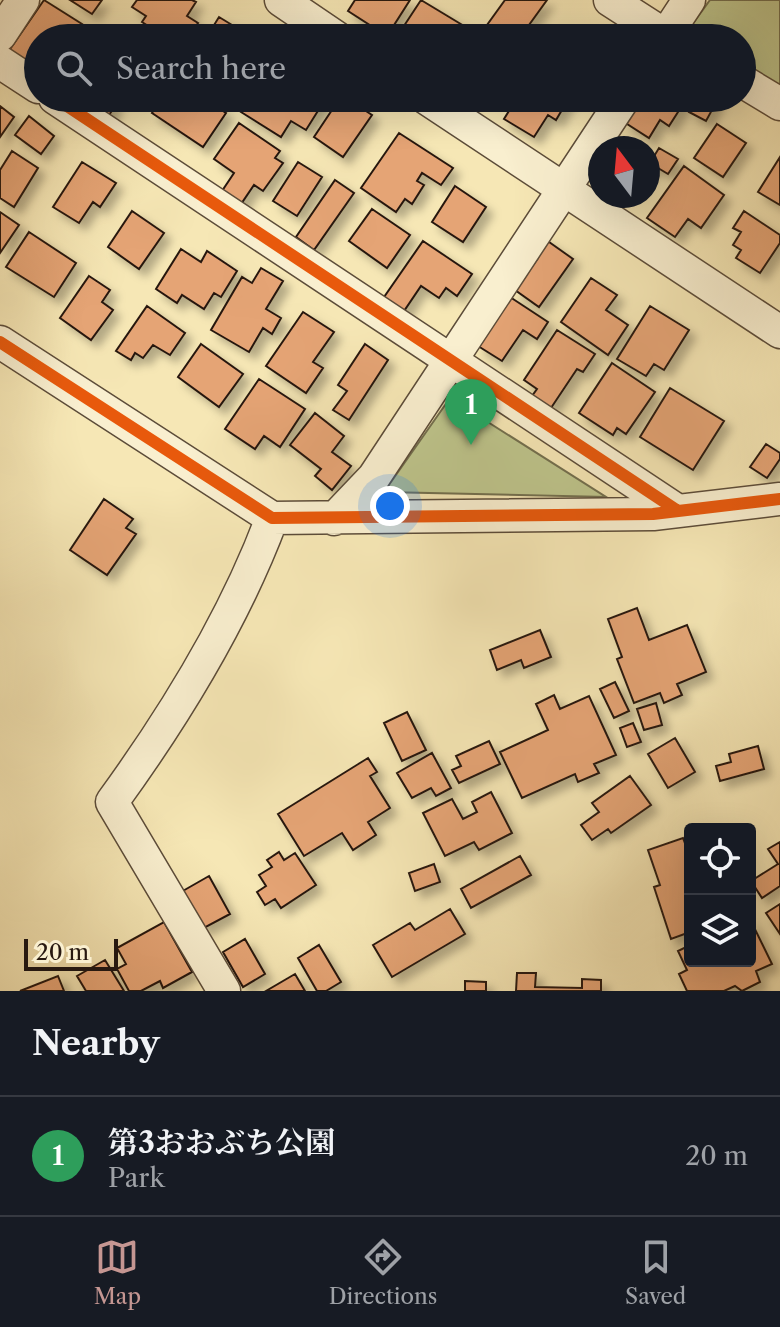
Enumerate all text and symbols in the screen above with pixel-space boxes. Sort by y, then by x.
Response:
search box [24,24,756,112]
icon: search [52,46,96,90]
text: Search here [116,50,286,87]
north arrow [588,136,660,208]
pin: 1 [445,379,497,445]
your location [370,486,410,526]
map controls [684,823,756,967]
button: locate [684,823,756,895]
button: layers [684,895,756,967]
scale bar [24,935,118,971]
text: 20 m [36,939,89,966]
text: Nearby [32,1022,160,1064]
text: 第3おおぶち公園 [108,1124,335,1161]
text: 1 [52,1140,64,1172]
text: 20 m [685,1140,748,1172]
text: Park [108,1162,165,1194]
tab: Map [94,1235,141,1310]
tab: Directions [329,1235,437,1310]
tab: Saved [625,1235,686,1310]

